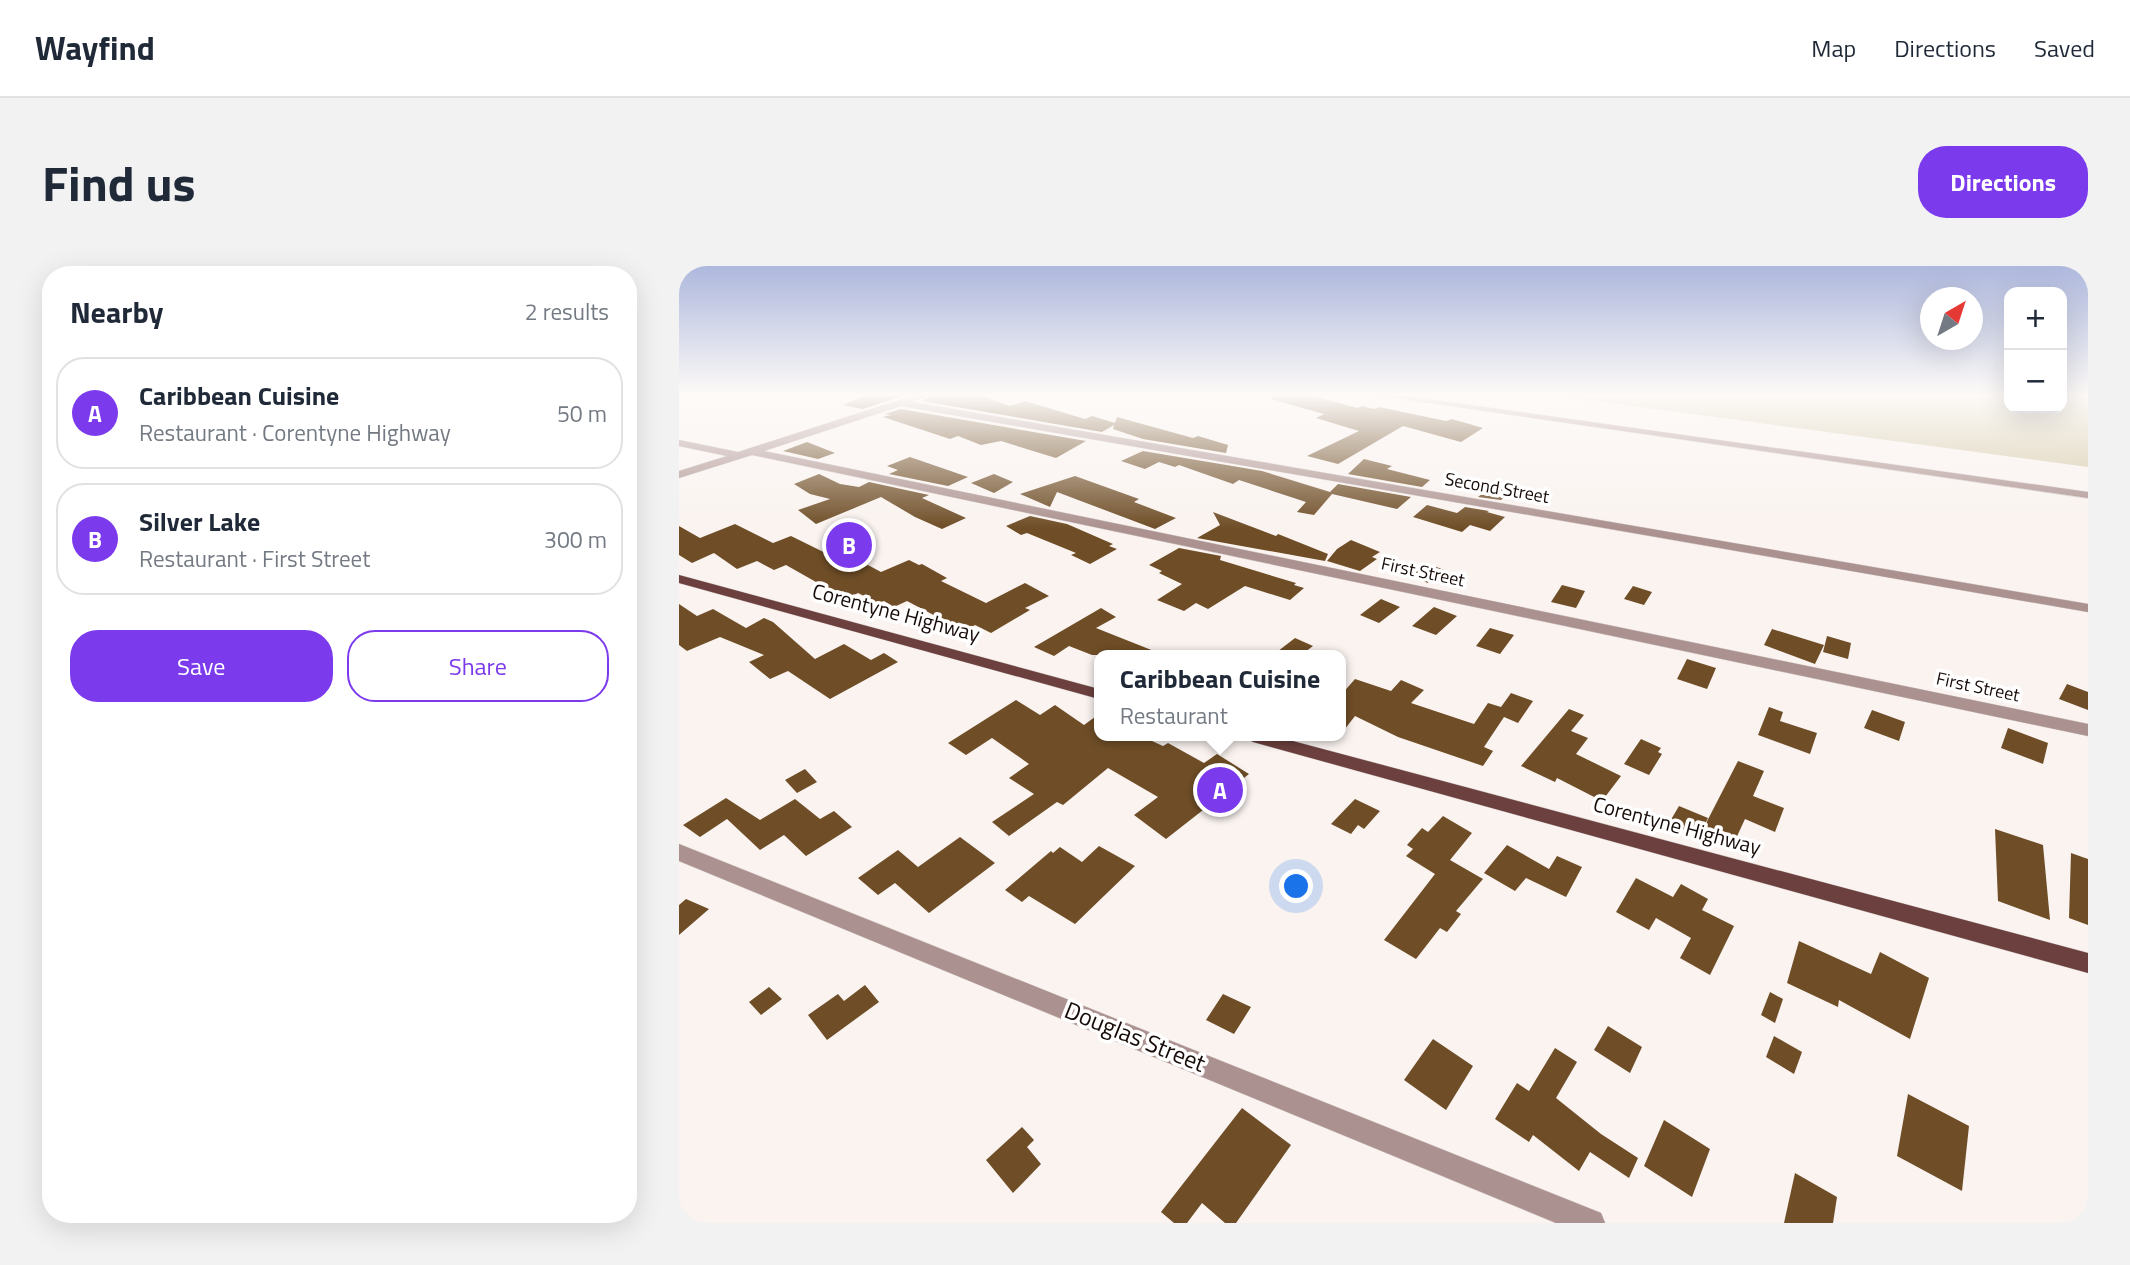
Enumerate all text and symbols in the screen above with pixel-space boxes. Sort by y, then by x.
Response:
text: Wayfind [35,23,155,73]
text: Map [1811,30,1856,66]
text: Directions [1894,30,1996,66]
text: Saved [2034,30,2095,66]
text: Find us [42,145,196,220]
button: Directions [1918,146,2088,218]
north arrow [1920,287,1983,350]
map controls [2004,287,2067,413]
button: + [2004,287,2067,350]
text: Nearby [70,289,163,335]
text: 2 results [525,294,609,329]
button: − [2004,350,2067,413]
text: Caribbean Cuisine [139,376,339,415]
text: A [88,396,102,431]
text: 50 m [557,396,607,431]
text: Restaurant · Corentyne Highway [139,415,451,450]
street label: Second Street [1443,465,1552,510]
text: Silver Lake [139,502,260,541]
pin: B [826,519,872,571]
text: B [88,522,102,557]
text: 300 m [544,522,607,557]
text: Restaurant · First Street [139,541,370,576]
street label: First Street [1379,550,1468,594]
street label: Corentyne Highway [809,574,984,650]
button: Save [70,630,333,702]
button: Share [347,630,609,702]
popup [1094,650,1346,741]
text: Caribbean Cuisine [1120,659,1320,698]
street label: First Street [1934,665,2023,709]
text: Restaurant [1120,698,1228,733]
pin: A [1197,764,1243,816]
street label: Corentyne Highway [1590,787,1765,863]
your location [1279,869,1313,903]
street label: Douglas Street [1059,991,1212,1081]

